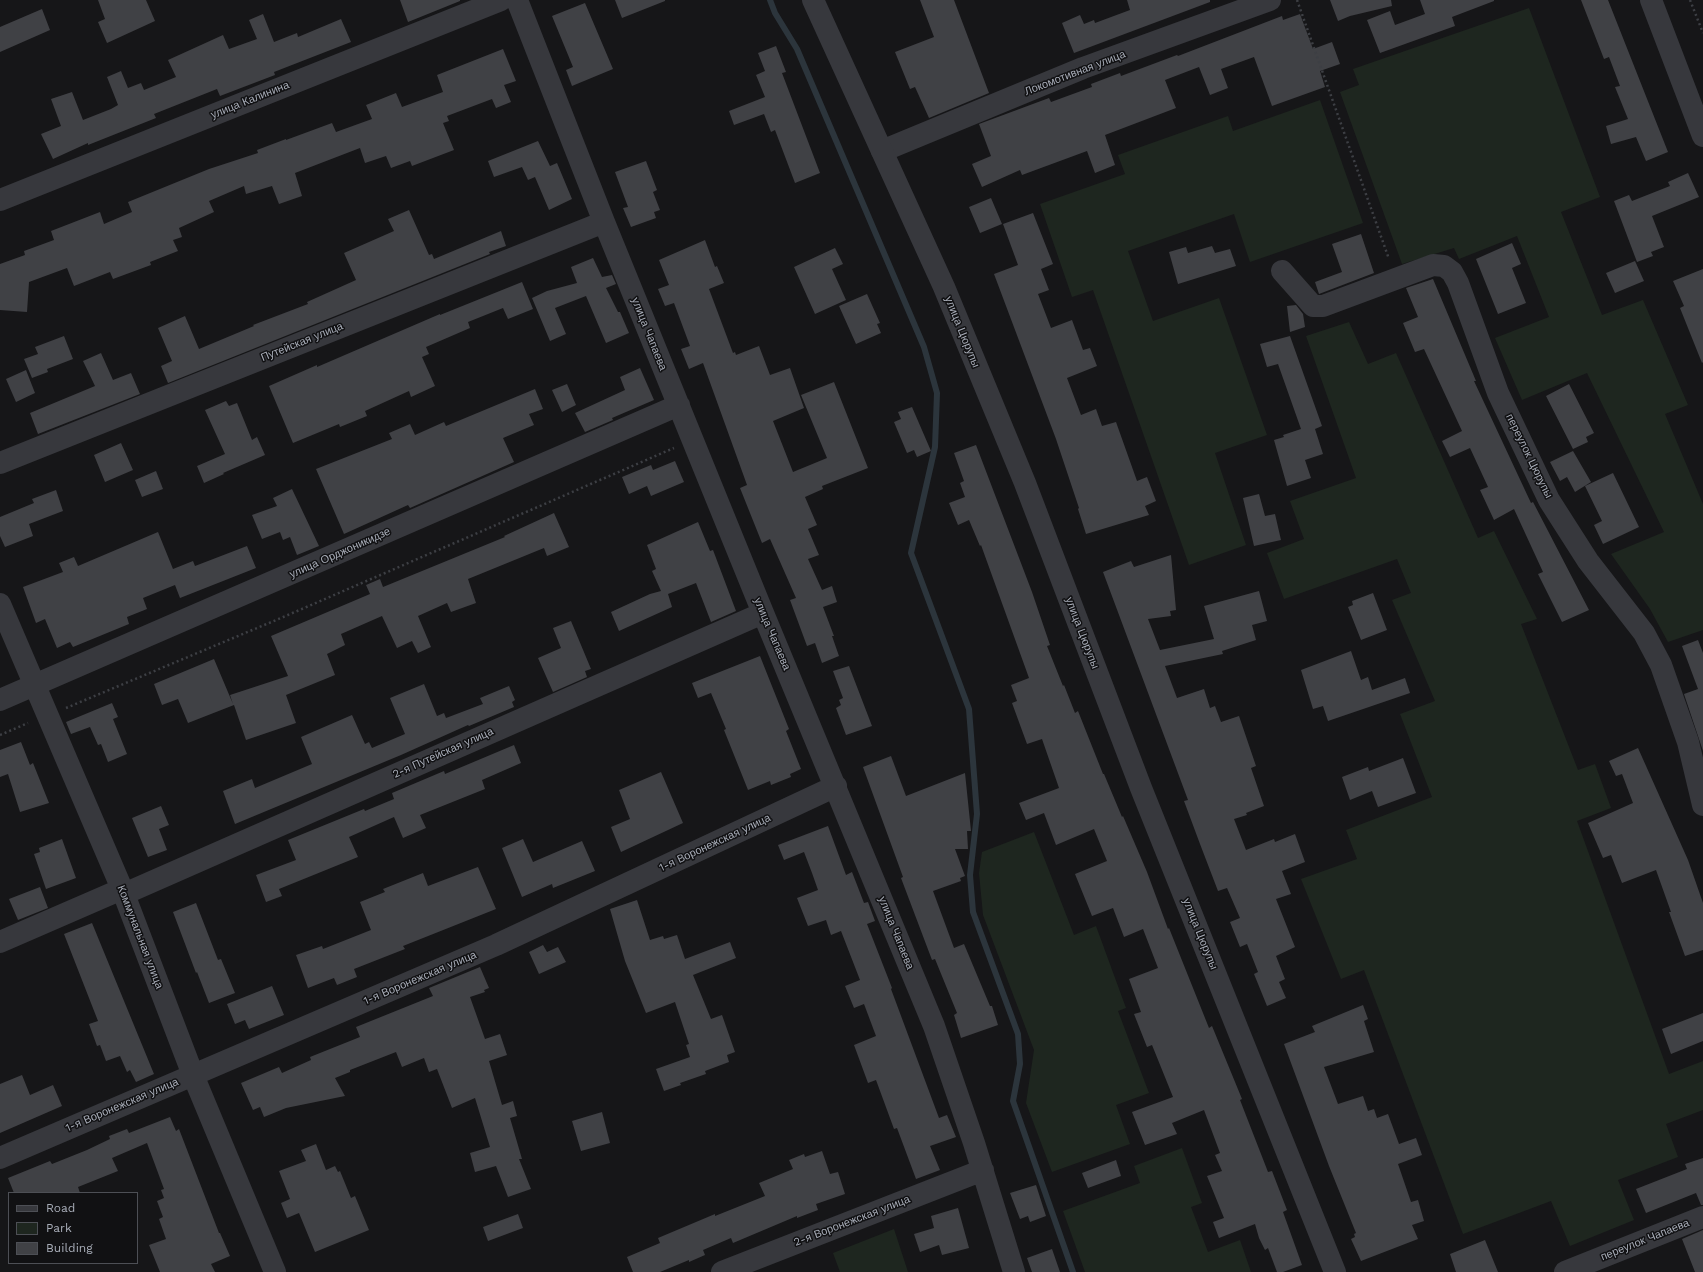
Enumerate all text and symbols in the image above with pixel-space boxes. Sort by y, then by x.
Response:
street label: Локомотивная улица [1023,48,1127,98]
street label: улица Калинина [209,78,291,122]
street label: улица Цюрупы [942,294,982,370]
street label: улица Чапаева [628,296,670,372]
street label: Путейская улица [259,320,345,364]
street label: переулок Цюрупы [1503,412,1555,500]
street label: улица Орджоникидзе [288,525,392,581]
street label: улица Цюрупы [1062,595,1102,671]
street label: улица Чапаева [751,596,793,672]
street label: 2-я Путейская улица [391,725,495,781]
street label: 1-я Воронежская улица [657,811,773,875]
street label: Коммунальная улица [114,883,166,991]
street label: улица Чапаева [875,895,917,971]
street label: улица Цюрупы [1180,896,1220,972]
street label: 1-я Воронежская улица [362,948,478,1008]
street label: 1-я Воронежская улица [64,1075,180,1135]
legend [8,1192,138,1264]
street label: 2-я Воронежская улица [792,1193,912,1249]
text: Road [46,1201,75,1215]
street label: переулок Чапаева [1599,1216,1691,1264]
text: Park [46,1221,72,1235]
text: Building [46,1241,93,1255]

